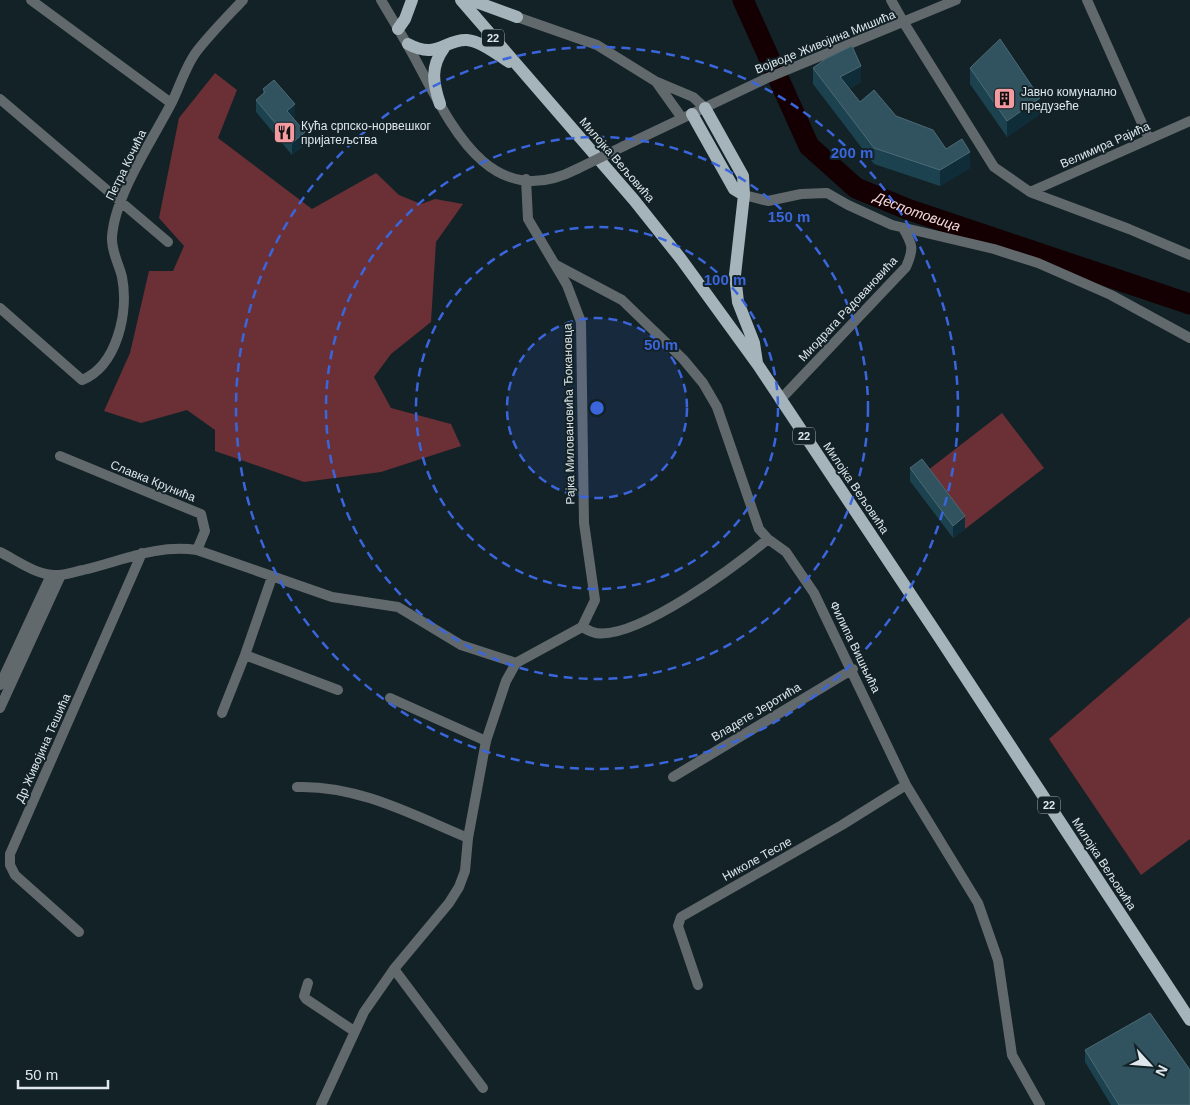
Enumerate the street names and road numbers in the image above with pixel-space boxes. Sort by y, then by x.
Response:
street label: Војводе Живојина Мишића [753,7,897,77]
road number: 22 [482,29,504,46]
street label: Милојка Вељовића [576,115,658,205]
street label: Велимира Рајића [1058,119,1152,171]
street label: Петра Кочића [103,127,149,203]
street label: Миодрага Радовановића [796,253,900,364]
street label: Рајка Миловановића Ђокановца [560,323,578,505]
road number: 22 [793,428,815,444]
street label: Милојка Вељовића [820,440,892,537]
street label: Славка Крунића [108,458,198,505]
street label: Филипа Вишњића [827,599,883,695]
street label: Владете Јеротића [709,680,803,744]
street label: Др Живојина Тешића [13,691,73,805]
road number: 22 [1038,796,1060,814]
street label: Милојка Вељовића [1069,815,1139,913]
street label: Николе Тесле [720,834,794,884]

